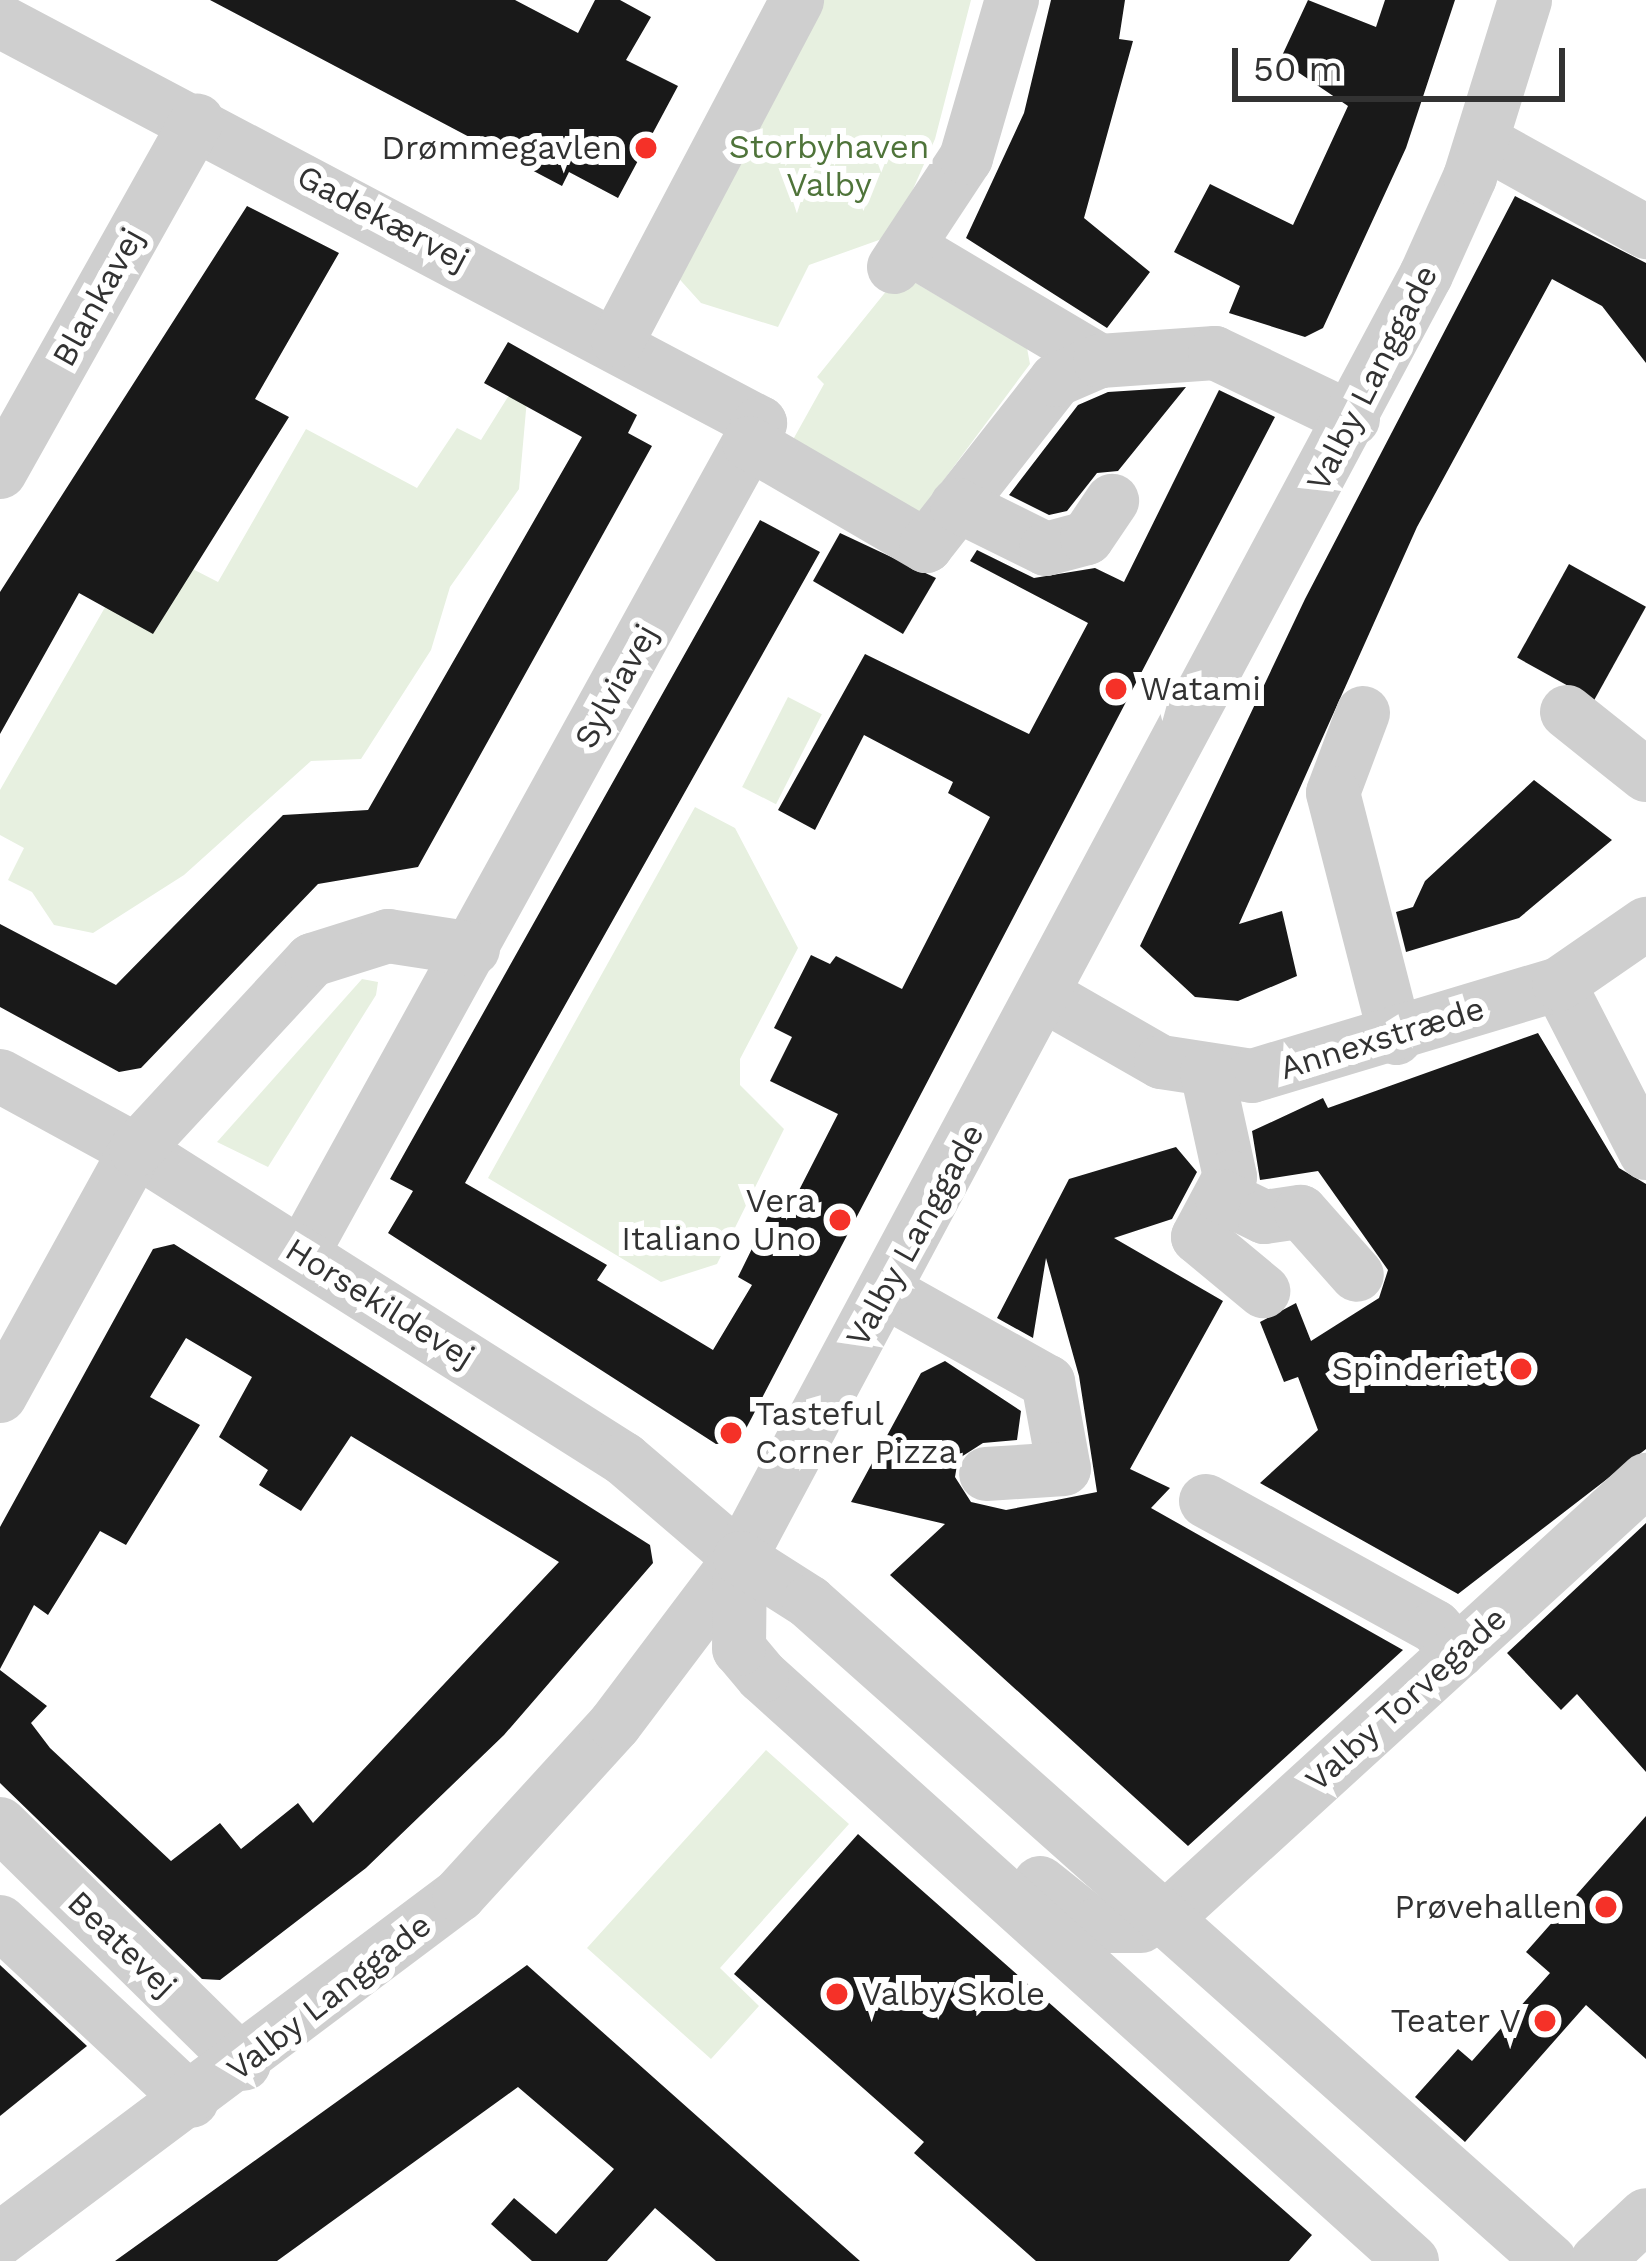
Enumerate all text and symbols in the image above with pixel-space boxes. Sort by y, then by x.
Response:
scale bar [1238,24,1571,98]
text: 50 m [1253,48,1343,90]
park label: Storbyhaven Valby [729,127,929,205]
place label: Drømmegavlen [381,128,622,168]
marker: Drømmegavlen [633,135,659,161]
street label: Gadekærvej [290,156,476,280]
street label: Blankavej [44,221,152,373]
street label: Valby Langgade [1298,258,1446,498]
street label: Sylviavej [566,617,666,755]
place label: Watami [1140,669,1261,709]
marker: Watami [1103,676,1129,702]
street label: Annexstræde [1275,988,1489,1088]
street label: Valby Langgade [837,1117,993,1353]
place label: Vera Italiano Uno [621,1181,816,1259]
marker: Vera Italiano Uno [827,1207,853,1233]
street label: Horsekildevej [278,1229,482,1377]
place label: Spinderiet [1332,1349,1497,1389]
marker: Spinderiet [1508,1356,1534,1382]
place label: Tasteful Corner Pizza [755,1394,958,1472]
marker: Tasteful Corner Pizza [718,1420,744,1446]
street label: Valby Torvegade [1297,1598,1515,1800]
street label: Beatevej [59,1883,185,2005]
place label: Prøvehallen [1394,1887,1582,1927]
marker: Prøvehallen [1593,1894,1619,1920]
street label: Valby Langgade [219,1905,439,2089]
place label: Valby Skole [861,1974,1046,2014]
marker: Valby Skole [824,1981,850,2007]
place label: Teater V [1389,2001,1521,2041]
marker: Teater V [1532,2008,1558,2034]

